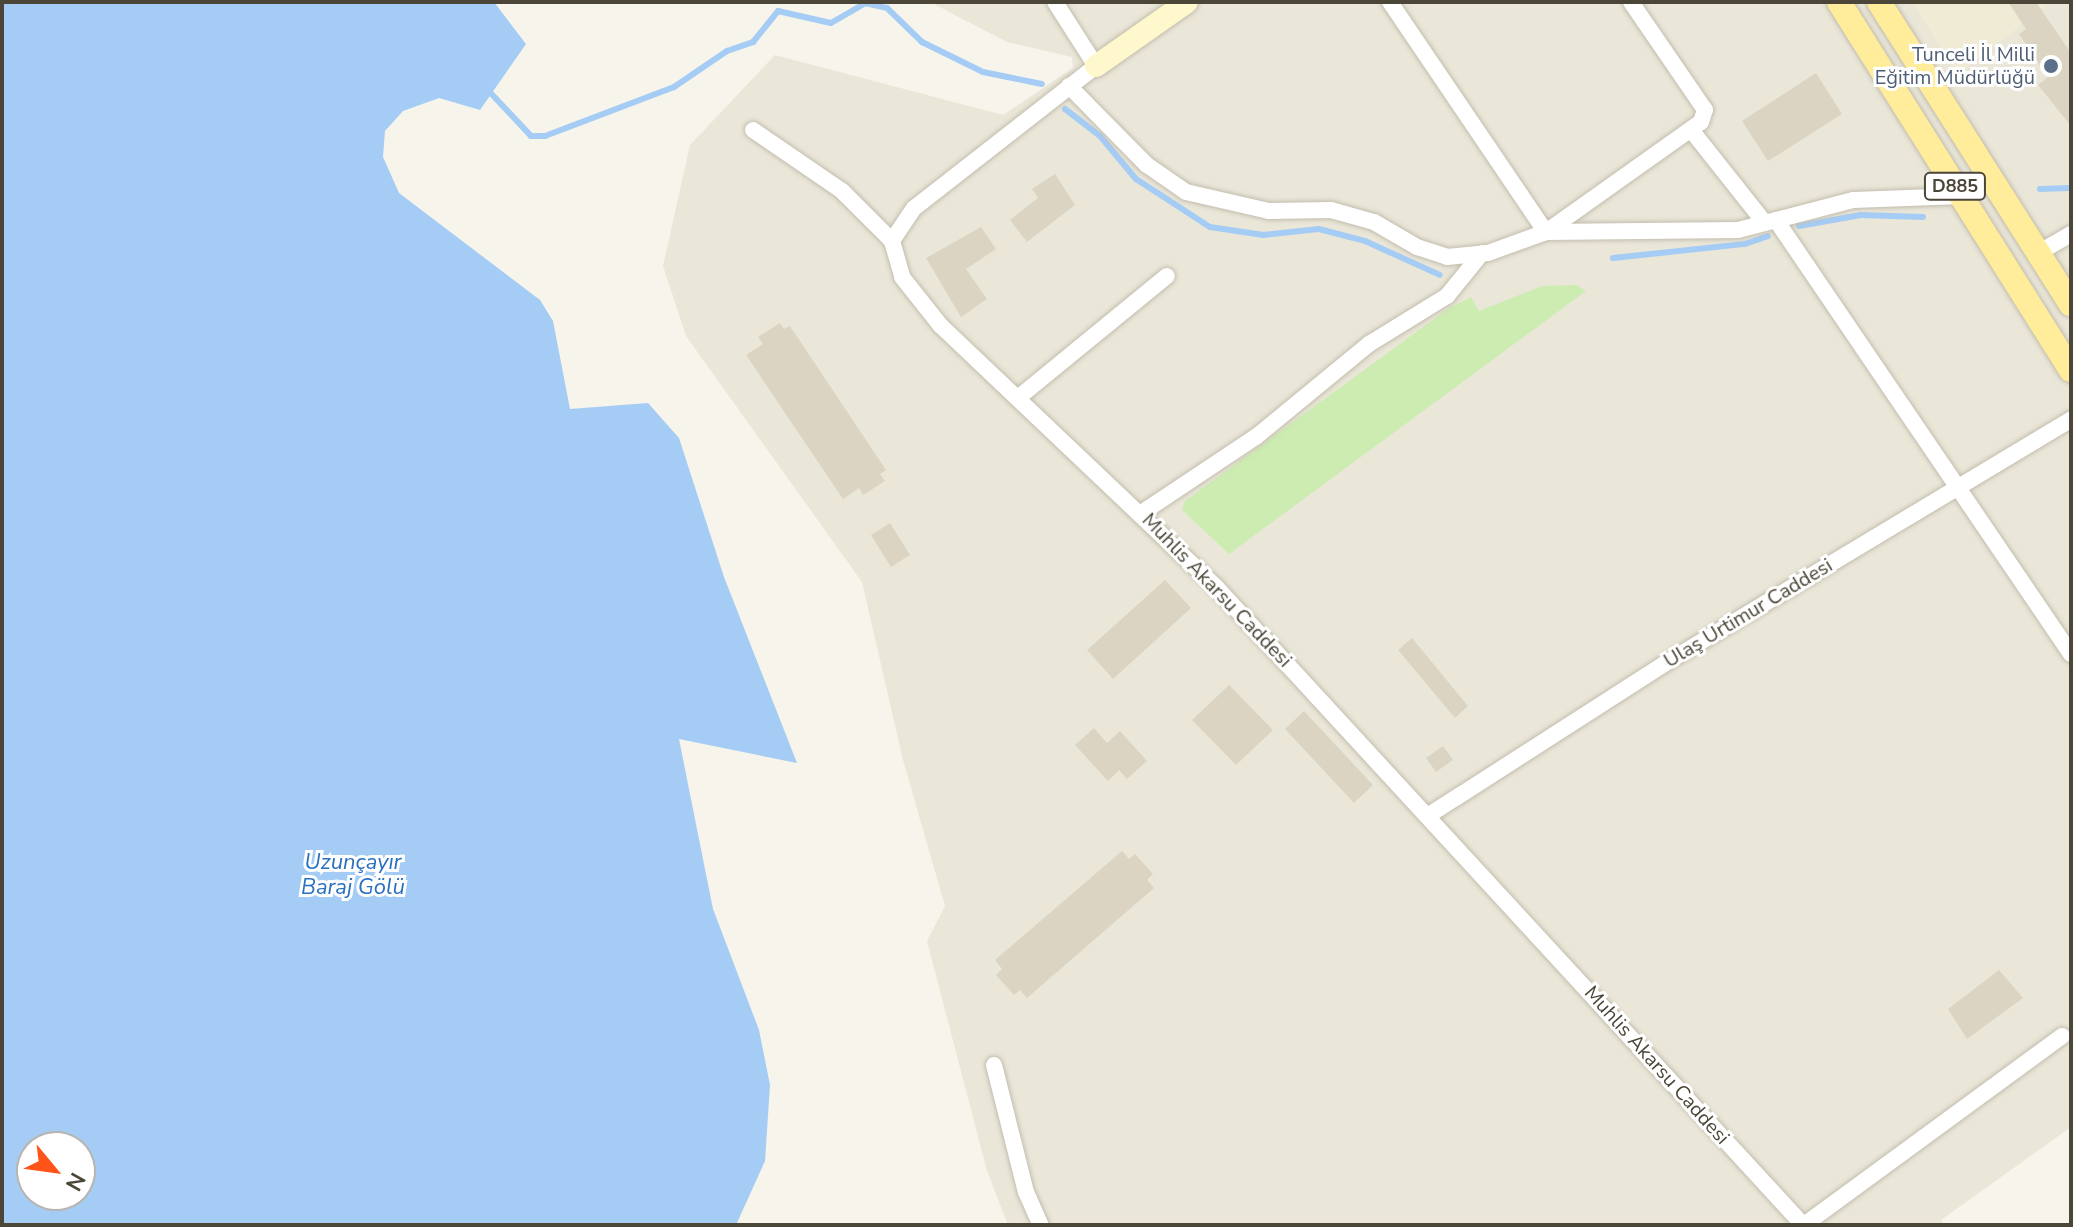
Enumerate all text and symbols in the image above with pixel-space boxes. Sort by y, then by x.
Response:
place label: Tunceli İl Milli Eğitim Müdürlüğü [1875,42,2035,89]
marker: Tunceli İl Milli Eğitim Müdürlüğü [2042,57,2060,75]
road number: D885 [1923,172,1987,200]
street label: Muhlis Akarsu Caddesi [1137,508,1297,672]
street label: Ulaş Urtimur Caddesi [1659,553,1837,673]
water label: Uzunçayır Baraj Gölü [301,849,405,900]
street label: Muhlis Akarsu Caddesi [1579,981,1735,1149]
north arrow [16,1131,96,1211]
text: N [58,1167,92,1196]

